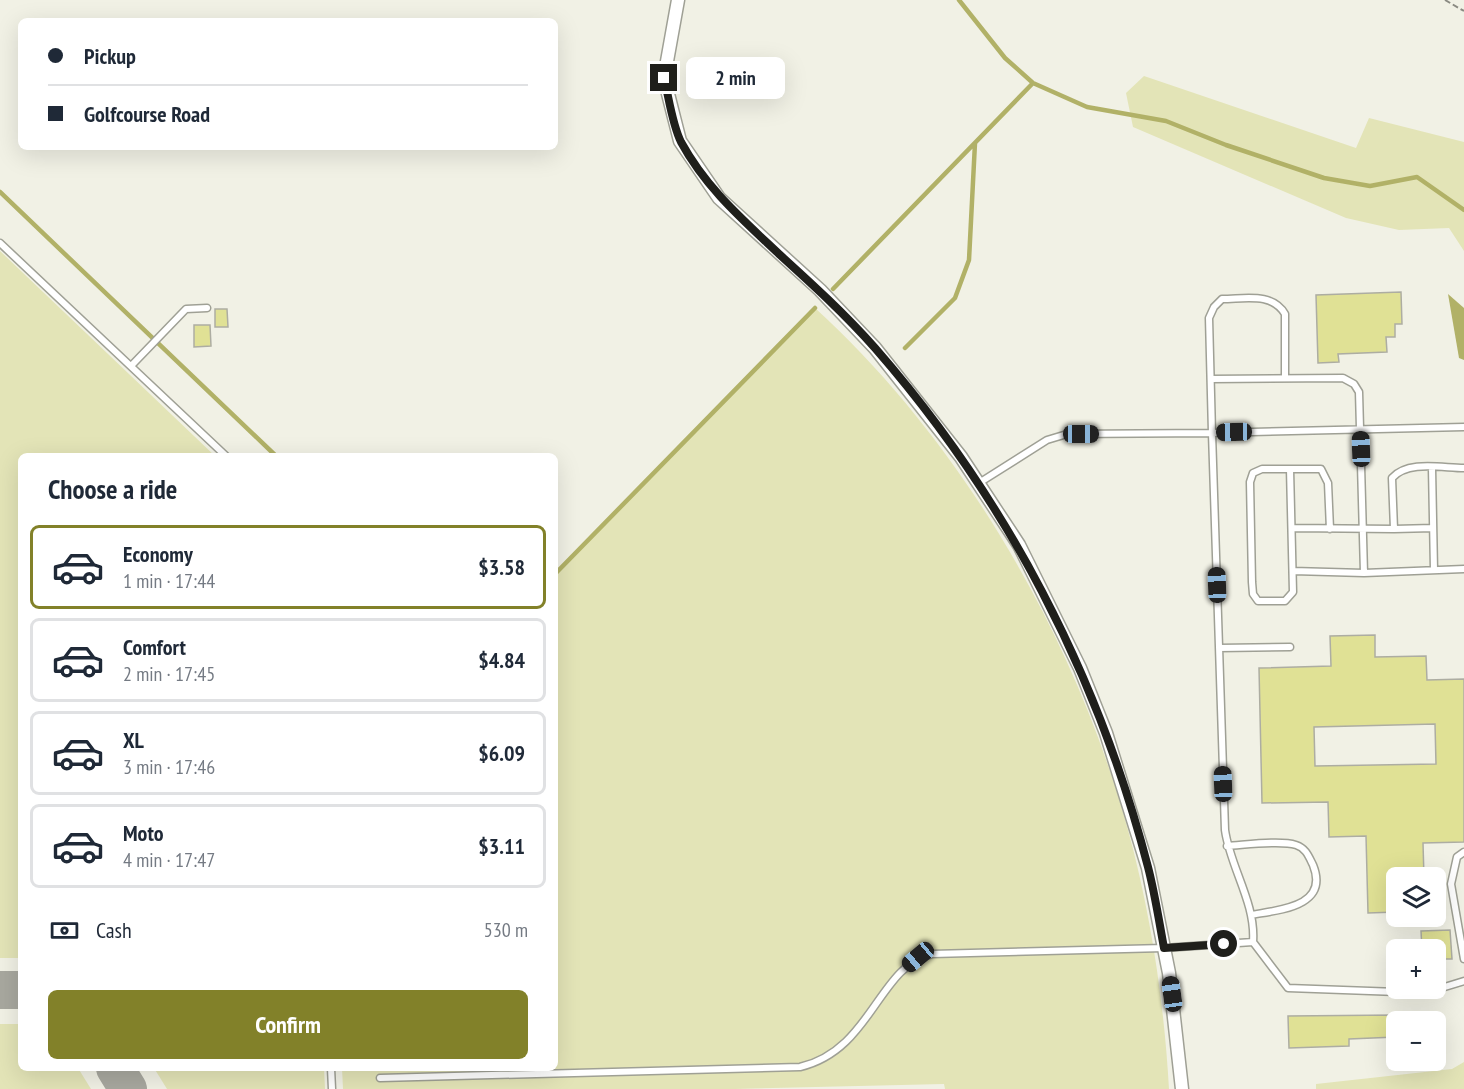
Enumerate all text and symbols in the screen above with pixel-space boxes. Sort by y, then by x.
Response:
text: Pickup [84,42,136,70]
callout: 2 min [685,57,784,99]
route end [650,64,677,91]
text: 2 min [715,65,756,91]
text: Golfcourse Road [84,100,210,128]
car [1216,423,1252,441]
car [1063,425,1099,443]
car [1351,431,1371,467]
text: Choose a ride [48,472,177,506]
icon: car [51,540,105,594]
text: Economy [123,540,193,568]
text: $3.58 [478,553,525,581]
car [1207,567,1227,603]
text: 1 min · 17:44 [123,568,215,594]
icon: car [51,633,105,687]
text: Comfort [123,633,186,661]
text: $4.84 [478,646,525,674]
text: 2 min · 17:45 [123,661,215,687]
icon: car [51,726,105,780]
text: XL [123,726,144,754]
text: $6.09 [478,739,525,767]
text: 3 min · 17:46 [123,754,215,780]
car [1213,766,1233,802]
icon: car [51,819,105,873]
text: Moto [123,819,164,847]
text: $3.11 [478,832,525,860]
text: 4 min · 17:47 [123,847,215,873]
map controls [1386,867,1446,1071]
button: layers [1386,867,1446,927]
icon: cash [48,914,81,947]
text: Cash [96,916,132,944]
text: 530 m [484,917,528,943]
route start [1210,930,1237,957]
car [898,939,938,975]
button: + [1386,939,1446,999]
car [1161,975,1183,1013]
button: Confirm [48,990,528,1059]
button: − [1386,1011,1446,1071]

